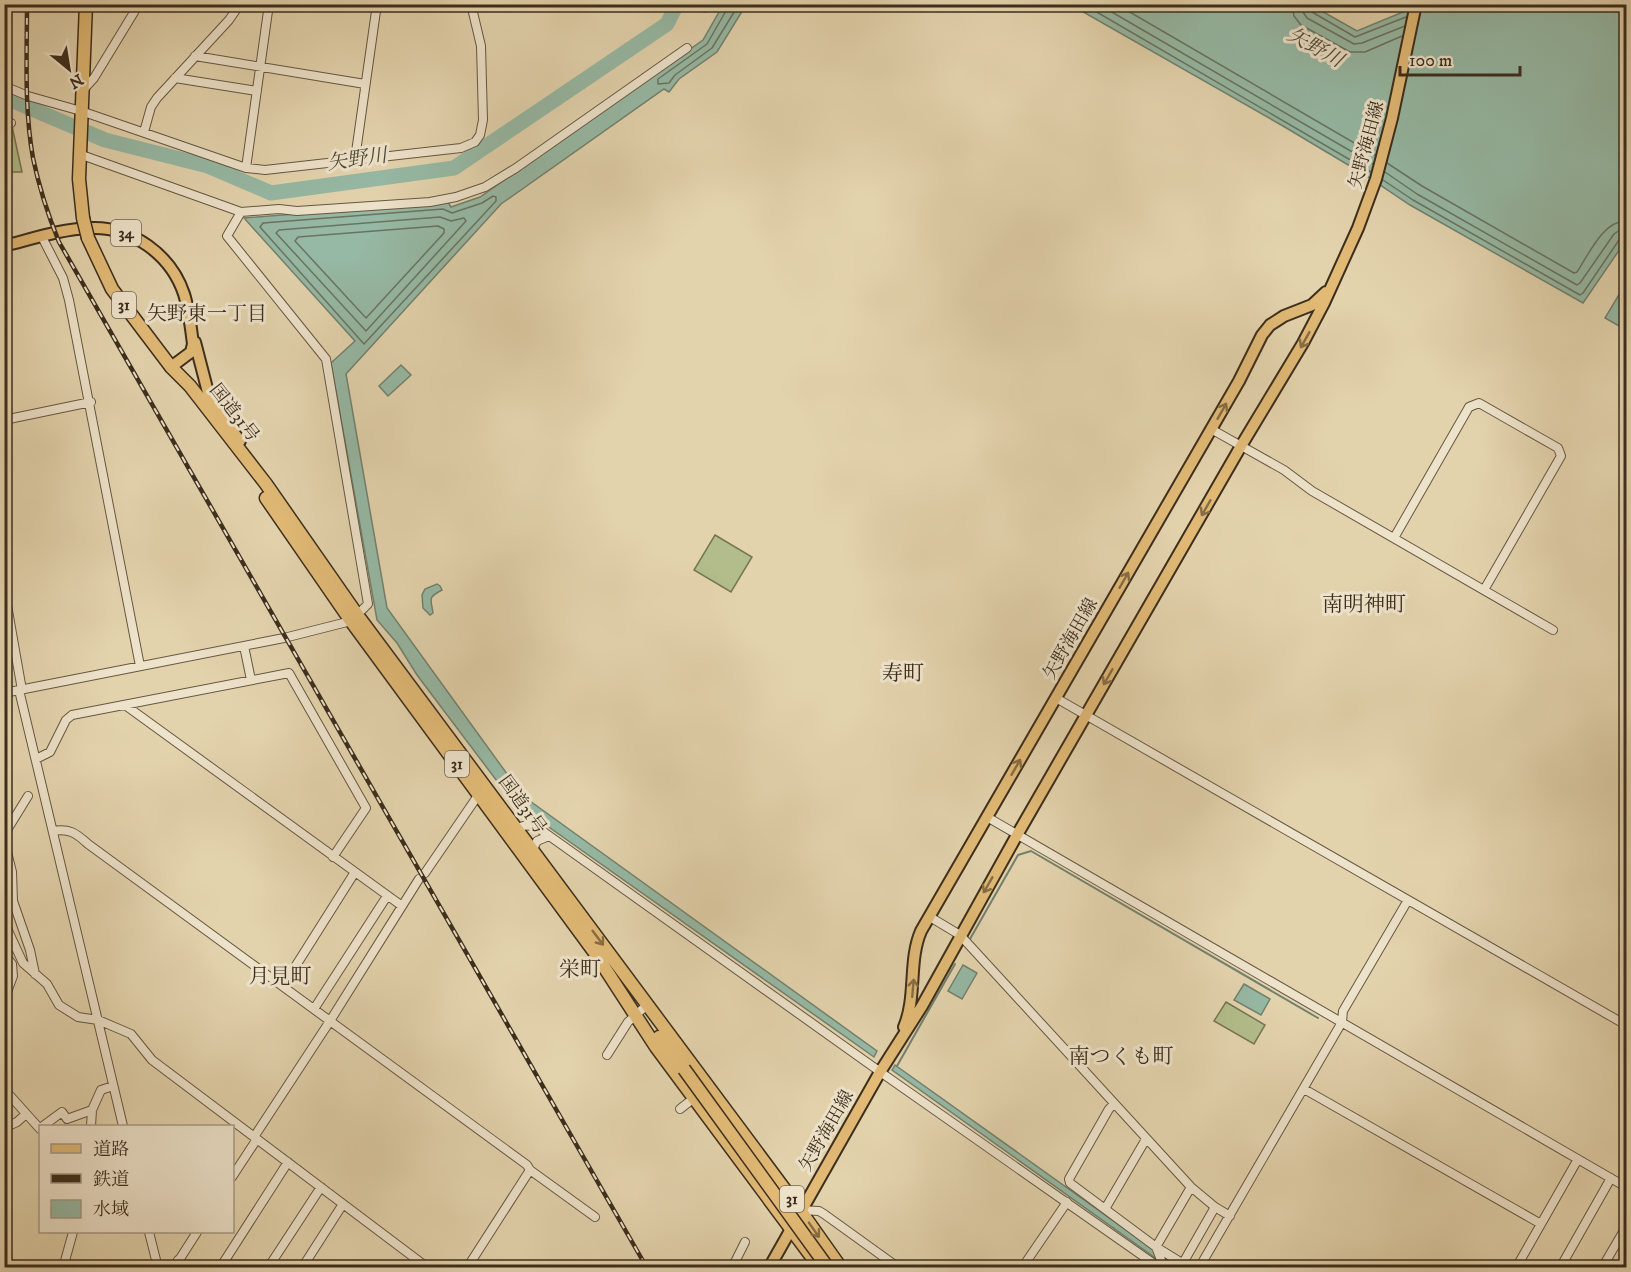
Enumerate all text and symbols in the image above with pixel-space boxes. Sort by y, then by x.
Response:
water label: 矢野川 [1283,23,1349,74]
north arrow [39,39,99,99]
scale bar [1400,39,1520,77]
text: 100 m [1409,50,1452,72]
text: N [65,69,87,93]
street label: 矢野海田線 [1345,99,1389,191]
water label: 矢野川 [326,143,390,177]
road number: 34 [111,220,141,246]
road number: 31 [112,292,136,318]
district label: 矢野東一丁目 [147,302,267,327]
one-way arrow [1299,331,1311,348]
street label: 国道31号 [205,380,263,446]
one-way arrow [1216,403,1228,420]
one-way arrow [1199,499,1211,516]
one-way arrow [1119,572,1131,589]
district label: 南明神町 [1322,592,1406,618]
street label: 矢野海田線 [1039,595,1103,683]
district label: 寿町 [882,661,924,687]
one-way arrow [1102,668,1114,685]
road number: 31 [445,751,469,777]
one-way arrow [1011,759,1023,776]
street label: 国道31号 [493,771,551,839]
one-way arrow [982,876,994,893]
one-way arrow [592,930,604,946]
district label: 栄町 [559,957,601,983]
district label: 月見町 [249,964,312,990]
one-way arrow [908,978,919,998]
district label: 南つくも町 [1069,1044,1174,1070]
street label: 矢野海田線 [795,1087,859,1175]
legend [39,1125,234,1233]
text: 道路 [93,1139,129,1161]
text: 鉄道 [93,1169,129,1191]
road number: 31 [780,1186,804,1212]
text: 水域 [93,1199,129,1221]
one-way arrow [808,1221,820,1237]

